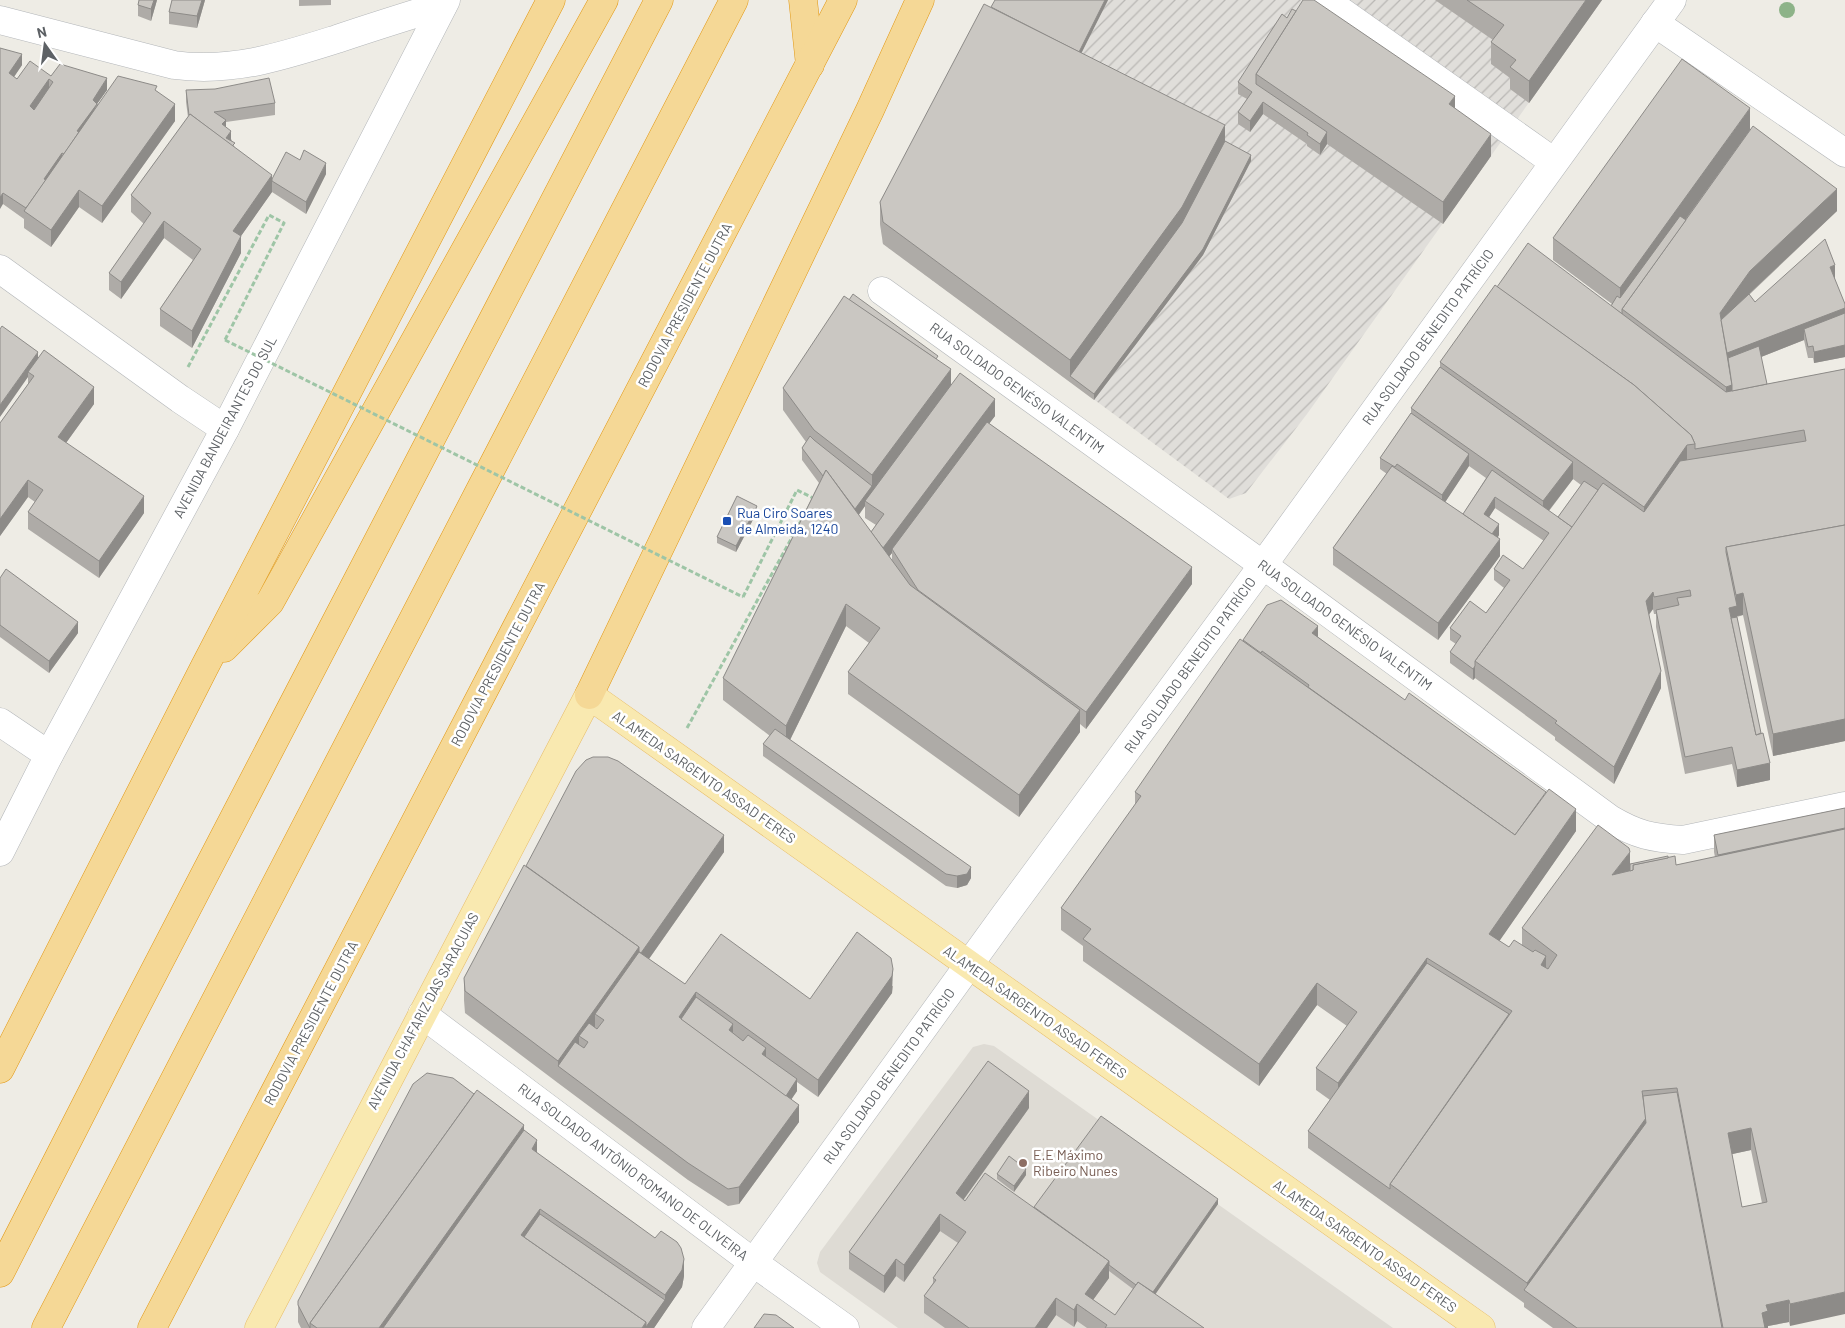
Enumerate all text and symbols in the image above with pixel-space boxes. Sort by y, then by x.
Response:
north arrow [20,20,70,70]
text: N [35,23,48,41]
street label: RODOVIA PRESIDENTE DUTRA [634,219,735,390]
street label: RUA SOLDADO BENEDITO PATRÍCIO [1358,245,1497,428]
street label: RUA SOLDADO GENÉSIO VALENTIM [927,319,1108,457]
street label: AVENIDA BANDEIRANTES DO SUL [169,333,280,521]
place label: Rua Ciro Soares de Almeida, 1240 [737,504,838,537]
marker: Rua Ciro Soares de Almeida, 1240 [721,515,733,527]
street label: RUA SOLDADO GENÉSIO VALENTIM [1255,556,1436,694]
street label: RUA SOLDADO BENEDITO PATRÍCIO [1120,573,1259,756]
street label: RODOVIA PRESIDENTE DUTRA [447,578,548,749]
street label: ALAMEDA SARGENTO ASSAD FERES [609,706,799,847]
street label: AVENIDA CHAFARIZ DAS SARACUIAS [363,909,482,1112]
street label: RODOVIA PRESIDENTE DUTRA [260,937,361,1108]
street label: ALAMEDA SARGENTO ASSAD FERES [940,941,1130,1082]
street label: RUA SOLDADO BENEDITO PATRÍCIO [819,984,958,1167]
street label: RUA SOLDADO ANTÔNIO ROMANO DE OLIVEIRA [515,1079,752,1264]
place label: E.E Máximo Ribeiro Nunes [1033,1146,1118,1179]
marker: E.E Máximo Ribeiro Nunes [1017,1157,1029,1169]
street label: ALAMEDA SARGENTO ASSAD FERES [1270,1175,1460,1316]

